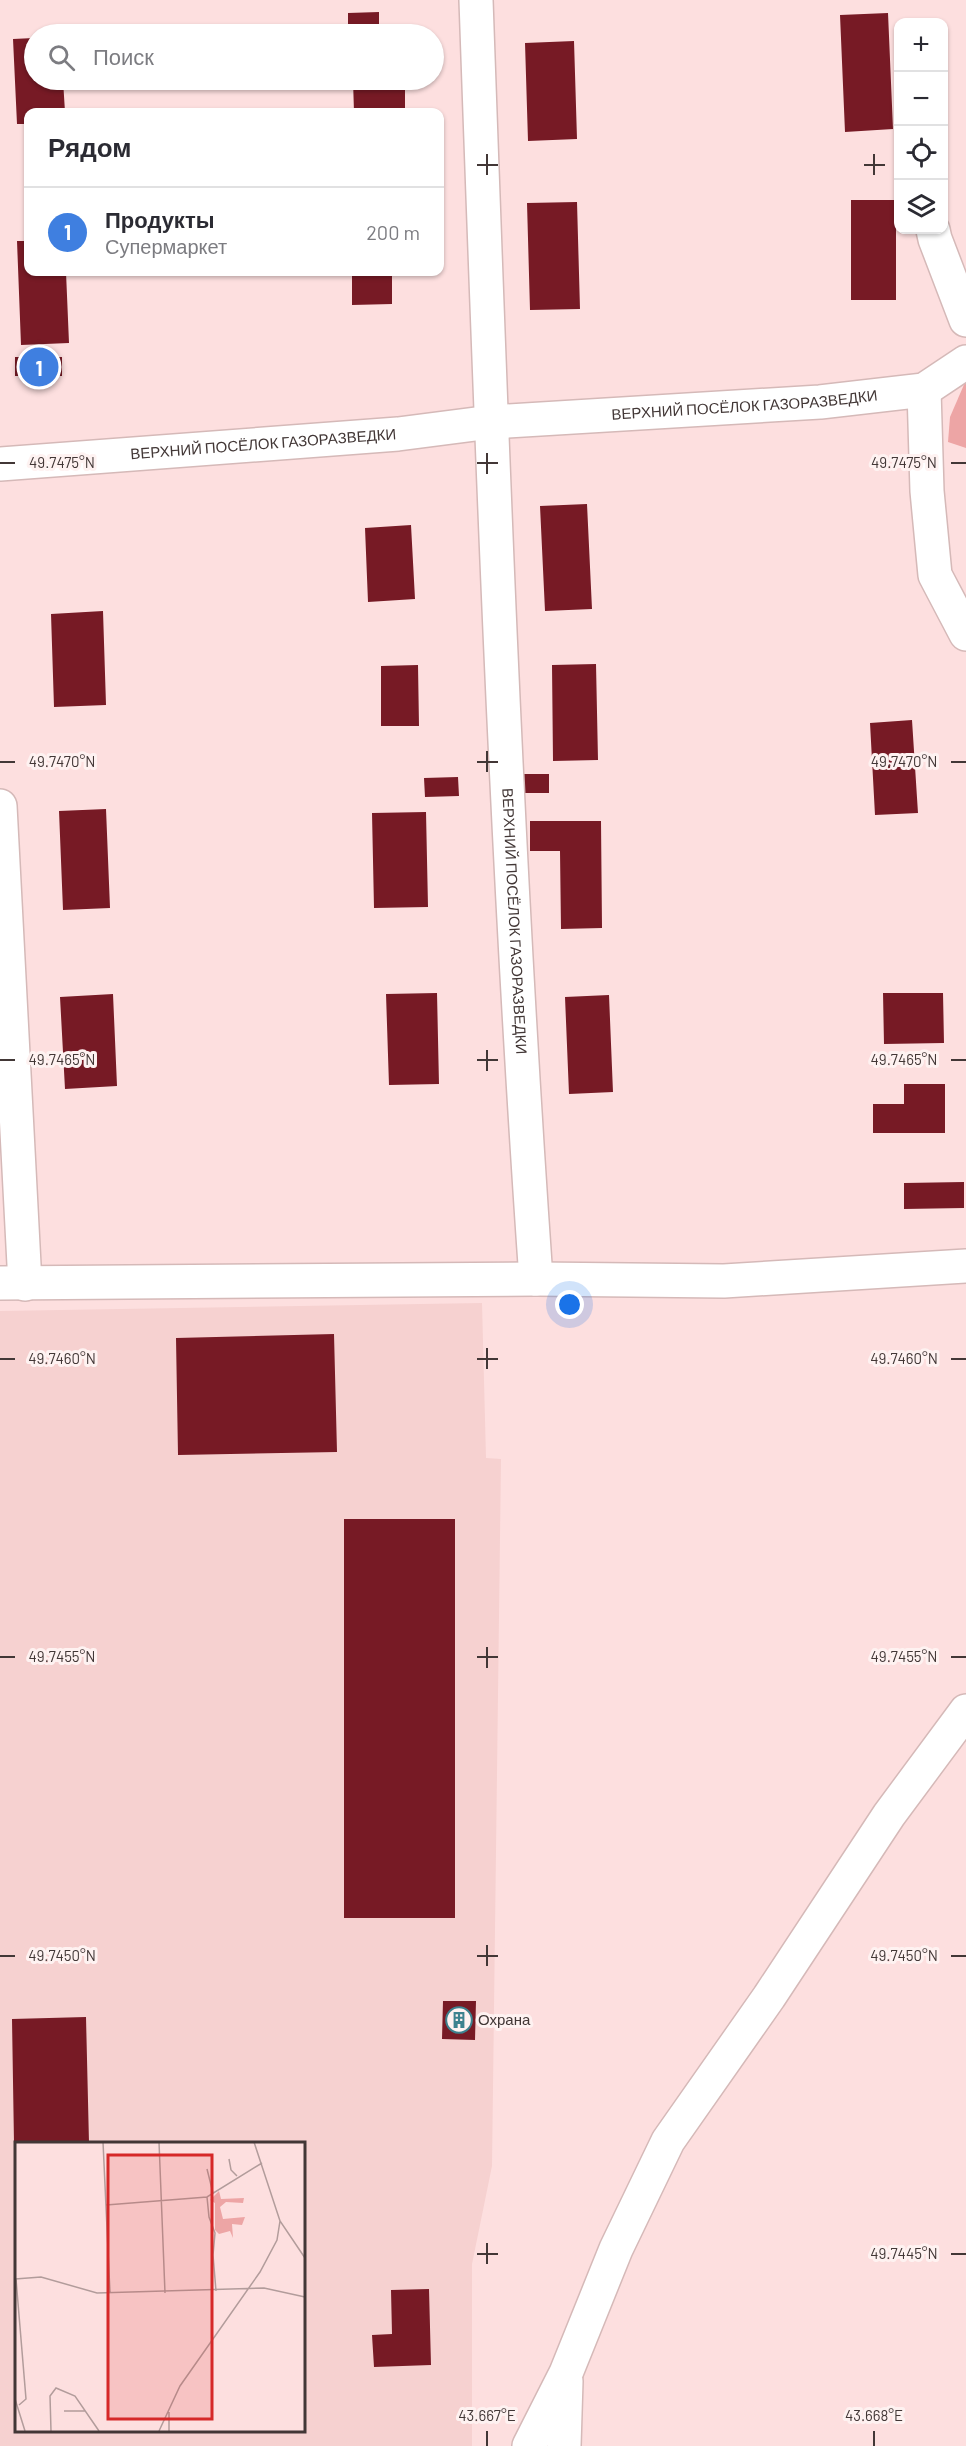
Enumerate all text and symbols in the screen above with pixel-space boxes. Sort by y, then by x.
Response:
map controls [894,18,948,234]
button: + [894,18,948,72]
search box [24,24,444,90]
icon: search [45,41,78,74]
text: Поиск [93,43,154,69]
button: − [894,72,948,126]
button: locate [894,126,948,180]
text: Рядом [48,131,131,162]
button: layers [894,180,948,234]
text: Продукты [105,206,214,232]
text: 1 [64,220,71,244]
text: 200 m [366,220,420,244]
text: Супермаркет [105,234,227,258]
pin: 1 [20,344,58,389]
street label: ВЕРХНИЙ ПОСЁЛОК ГАЗОРАЗВЕДКИ [611,385,878,423]
street label: ВЕРХНИЙ ПОСЁЛОК ГАЗОРАЗВЕДКИ [130,424,397,462]
text: 49.7475°N [29,453,95,471]
text: 49.7475°N [871,453,937,471]
text: 49.7470°N [29,752,95,770]
text: 49.7470°N [871,752,937,770]
street label: ВЕРХНИЙ ПОСЁЛОК ГАЗОРАЗВЕДКИ [499,788,531,1055]
text: 49.7465°N [29,1050,95,1068]
text: 49.7465°N [871,1050,937,1068]
your location [555,1290,584,1319]
text: 49.7460°N [28,1349,96,1367]
text: 49.7460°N [870,1349,938,1367]
text: 49.7455°N [29,1647,95,1665]
text: 49.7455°N [871,1647,937,1665]
text: 49.7450°N [28,1946,96,1964]
text: 49.7450°N [870,1946,938,1964]
building icon: Охрана [444,2005,474,2035]
place label: Охрана [478,2010,531,2028]
inset map [15,2142,304,2431]
text: 49.7445°N [870,2244,938,2262]
text: 43.667°E [458,2406,516,2424]
text: 43.668°E [845,2406,903,2424]

